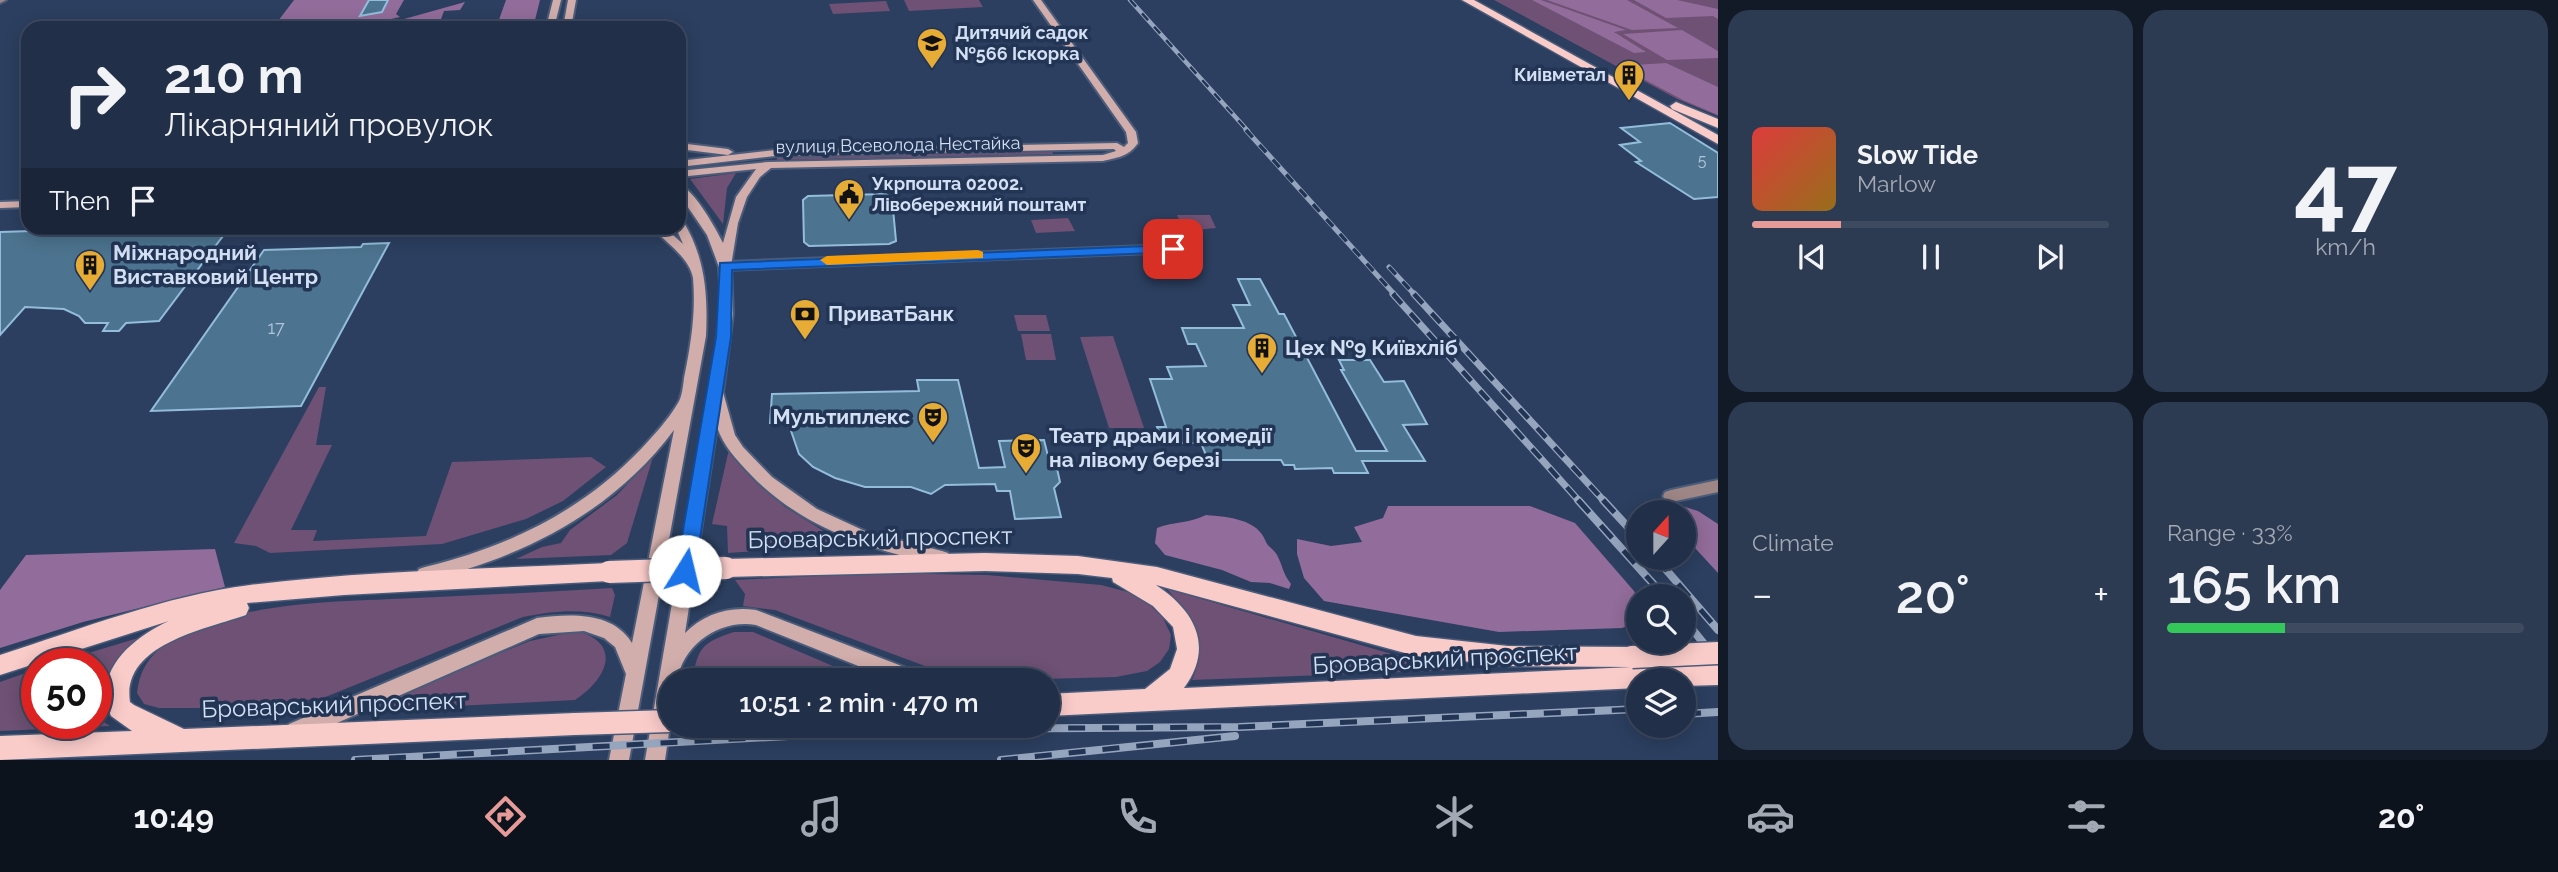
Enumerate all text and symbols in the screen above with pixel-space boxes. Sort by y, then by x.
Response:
place label: Дитячий садок №566 Іскорка [955,22,1089,64]
school or university icon: Дитячий садок №566 Іскорка [915,26,949,70]
text: 210 m [164,47,303,104]
icon: right [49,49,140,140]
building icon: Киівметал [1612,58,1646,102]
place label: Киівметал [1514,64,1606,85]
text: Лікарняний провулок [164,106,493,143]
street label: вулиця Всеволода Нестайка [775,132,1021,157]
text: 47 [2294,134,2397,241]
text: Slow Tide [1857,140,1978,170]
house number: 5 [1698,151,1707,170]
text: Marlow [1857,170,1936,197]
place label: Укрпошта 02002. Лівобережний поштамт [871,173,1086,215]
public building icon: Укрпошта 02002. Лівобережний поштамт [832,177,866,221]
icon: arrive [124,182,162,220]
text: Then [49,186,110,216]
pin [1143,219,1203,279]
icon: arrive [1154,230,1192,268]
text: km/h [2315,233,2376,260]
icon: previous [1793,238,1831,276]
icon: pause [1912,238,1950,276]
icon: next [2031,238,2069,276]
place label: Міжнародний Виставковий Центр [113,240,318,289]
building icon: Міжнародний Виставковий Центр [73,248,107,292]
bank icon: ПриватБанк [788,297,822,341]
place label: ПриватБанк [828,301,954,326]
house number: 17 [267,317,285,338]
building icon: Цех №9 Київхліб [1245,331,1279,375]
place label: Цех №9 Київхліб [1285,335,1458,360]
theatre icon: Мультиплекс [916,400,950,444]
place label: Мультиплекс [773,404,910,429]
place label: Театр драми і комедії на лівому березі [1049,423,1272,472]
theatre icon: Театр драми і комедії на лівому березі [1009,431,1043,475]
north arrow [1626,500,1696,570]
map controls [1626,500,1696,738]
text: Range · 33% [2167,519,2293,546]
street label: Броварський проспект [747,521,1013,554]
text: Climate [1752,529,1834,556]
position arrow [648,534,722,608]
text: 165 km [2167,554,2341,615]
text: 20° [1896,564,1970,625]
text: − [1752,572,1772,617]
text: + [2093,572,2109,617]
button: search [1626,584,1696,654]
street label: Броварський проспект [1312,637,1579,680]
speed limit sign: 50 [21,648,112,739]
button: layers [1626,668,1696,738]
street label: Броварський проспект [201,685,467,724]
text: 10:51 · 2 min · 470 m [739,688,979,718]
icon: directions [481,792,530,841]
icon: music [797,792,846,841]
icon: phone [1113,792,1162,841]
icon: climate [1430,792,1479,841]
icon: car [1746,792,1795,841]
icon: filters [2062,792,2111,841]
text: 10:49 [134,798,214,835]
text: 20° [2378,798,2424,835]

